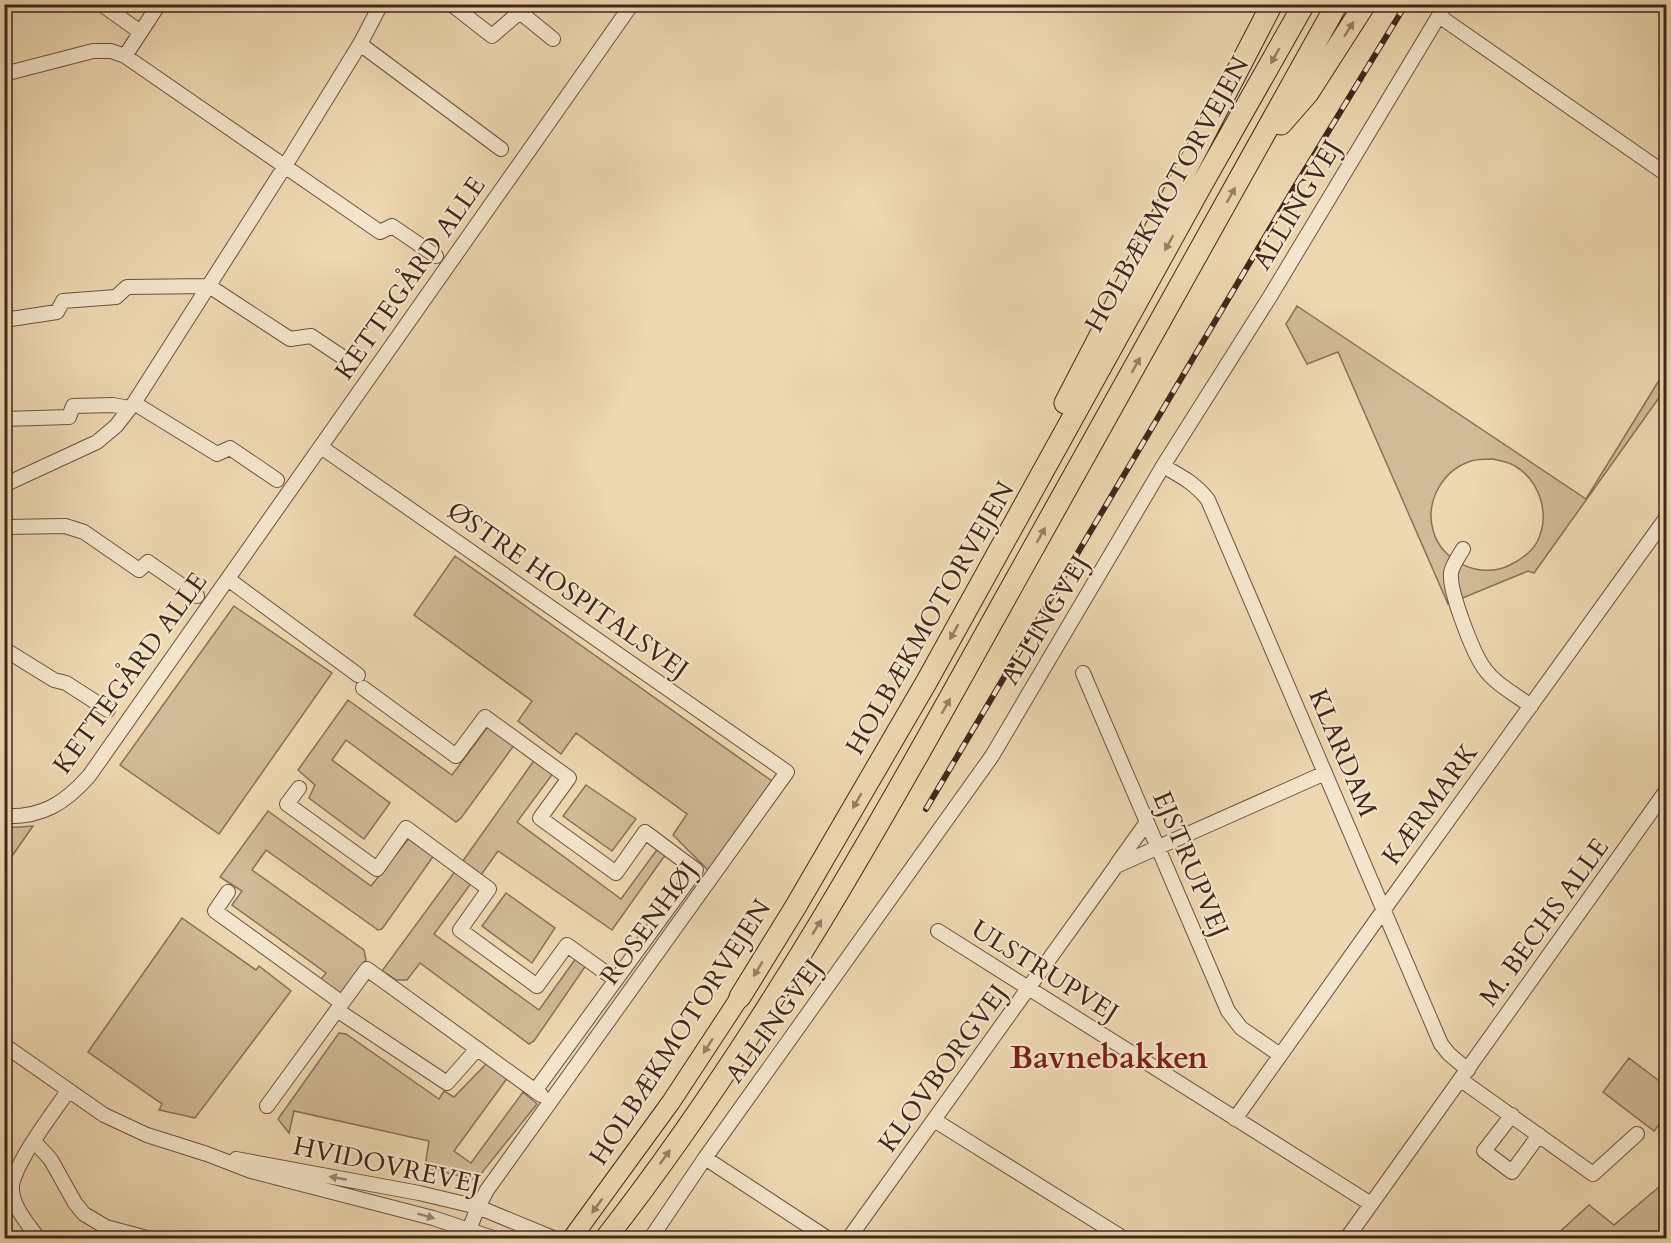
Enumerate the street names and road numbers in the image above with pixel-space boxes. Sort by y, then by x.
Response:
street label: HOLBÆKMOTORVEJEN [1077,50,1257,338]
street label: ALLINGVEJ [1245,134,1349,276]
street label: KETTEGÅRD ALLE [327,169,493,387]
street label: HOLBÆKMOTORVEJEN [837,475,1023,761]
street label: ØSTRE HOSPITALSVEJ [440,493,696,687]
street label: ALLINGVEJ [993,549,1097,691]
street label: KETTEGÅRD ALLE [45,565,215,781]
street label: KLARDAM [1300,684,1386,822]
street label: KÆRMARK [1374,736,1486,872]
street label: EJSTRUPVEJ [1145,786,1237,942]
street label: M. BECHS ALLE [1471,831,1617,1013]
street label: ROSENHØJ [592,854,706,992]
street label: HOLBÆKMOTORVEJEN [581,892,779,1172]
street label: ULSTRUPVEJ [965,912,1125,1030]
street label: ALLINGVEJ [717,952,831,1090]
street label: KLOVBORGVEJ [870,977,1016,1159]
street label: HVIDOVREVEJ [290,1128,484,1202]

